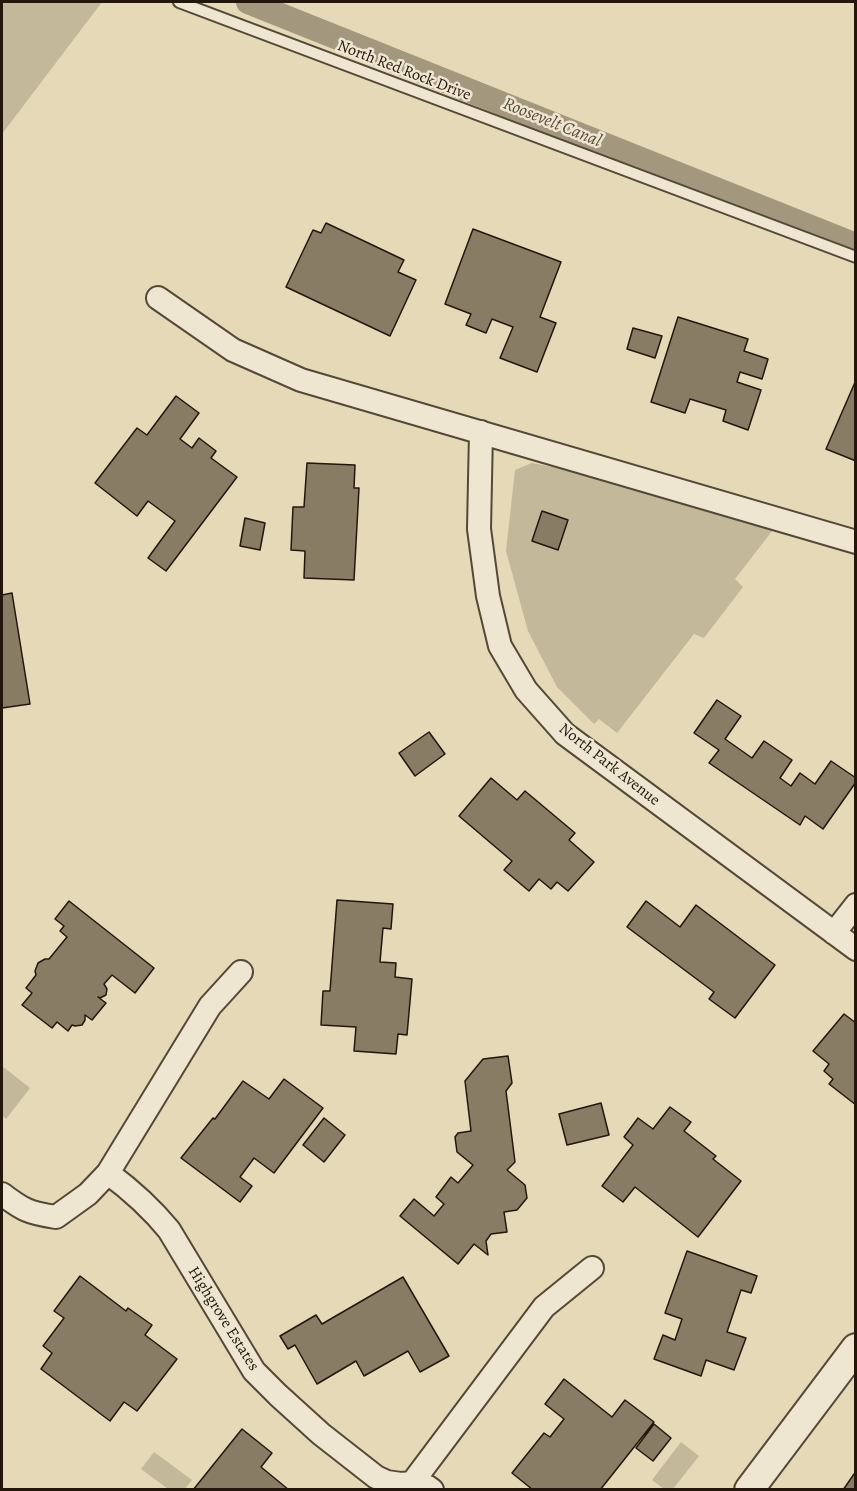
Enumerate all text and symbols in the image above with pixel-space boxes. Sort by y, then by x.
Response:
street label: North Red Rock Drive [334,37,474,105]
water label: Roosevelt Canal [500,93,604,153]
street label: North Park Avenue [555,720,663,810]
street label: Highgrove Estates [183,1263,263,1375]

